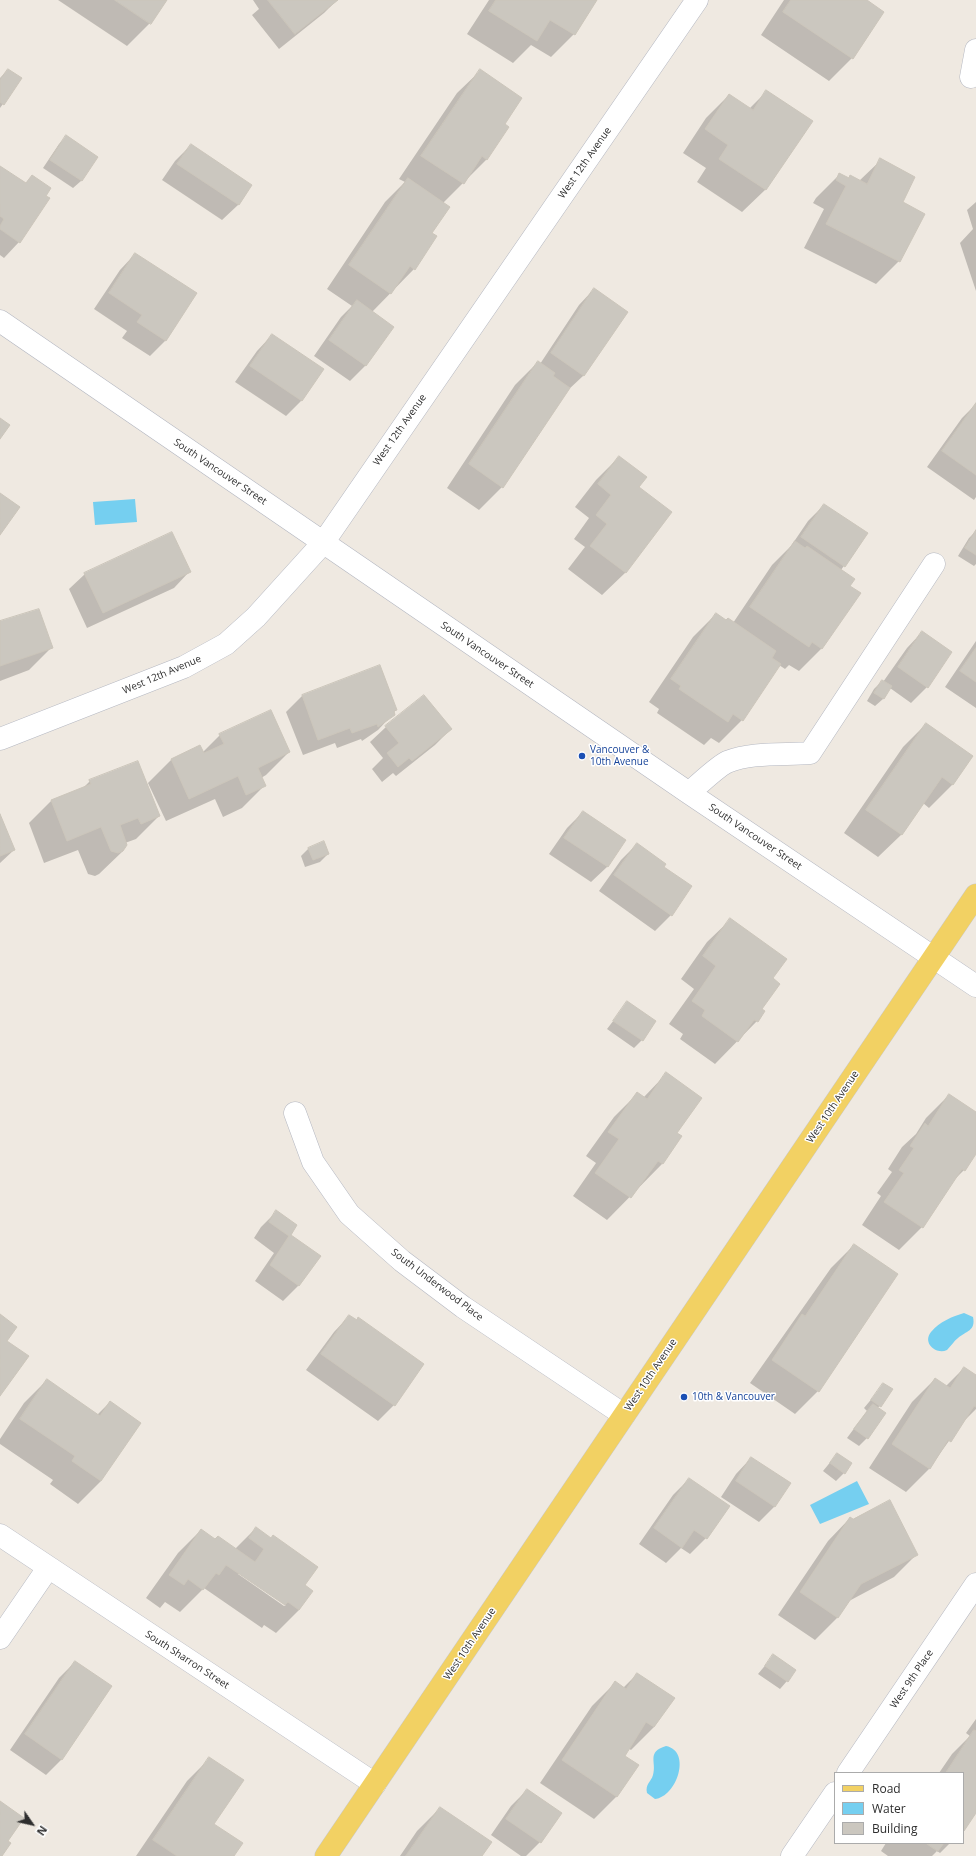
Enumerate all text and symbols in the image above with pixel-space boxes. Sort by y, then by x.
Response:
street label: West 12th Avenue [556,125,614,201]
street label: West 12th Avenue [371,392,429,468]
street label: South Vancouver Street [171,436,269,508]
street label: South Vancouver Street [438,619,536,691]
street label: West 12th Avenue [121,653,203,697]
place label: Vancouver & 10th Avenue [590,744,649,768]
marker: Vancouver & 10th Avenue [577,751,587,761]
street label: South Vancouver Street [706,801,804,873]
street label: West 10th Avenue [804,1069,862,1145]
street label: South Underwood Place [389,1246,485,1324]
street label: West 10th Avenue [622,1337,680,1413]
place label: 10th & Vancouver [692,1391,775,1403]
marker: 10th & Vancouver [679,1392,689,1402]
street label: West 10th Avenue [441,1606,499,1682]
street label: South Sharron Street [143,1628,231,1692]
street label: West 9th Place [888,1647,936,1711]
legend [834,1772,964,1844]
text: Road [872,1780,901,1797]
text: Water [872,1800,906,1817]
north arrow [12,1804,52,1844]
text: Building [872,1820,917,1837]
text: N [34,1823,51,1839]

